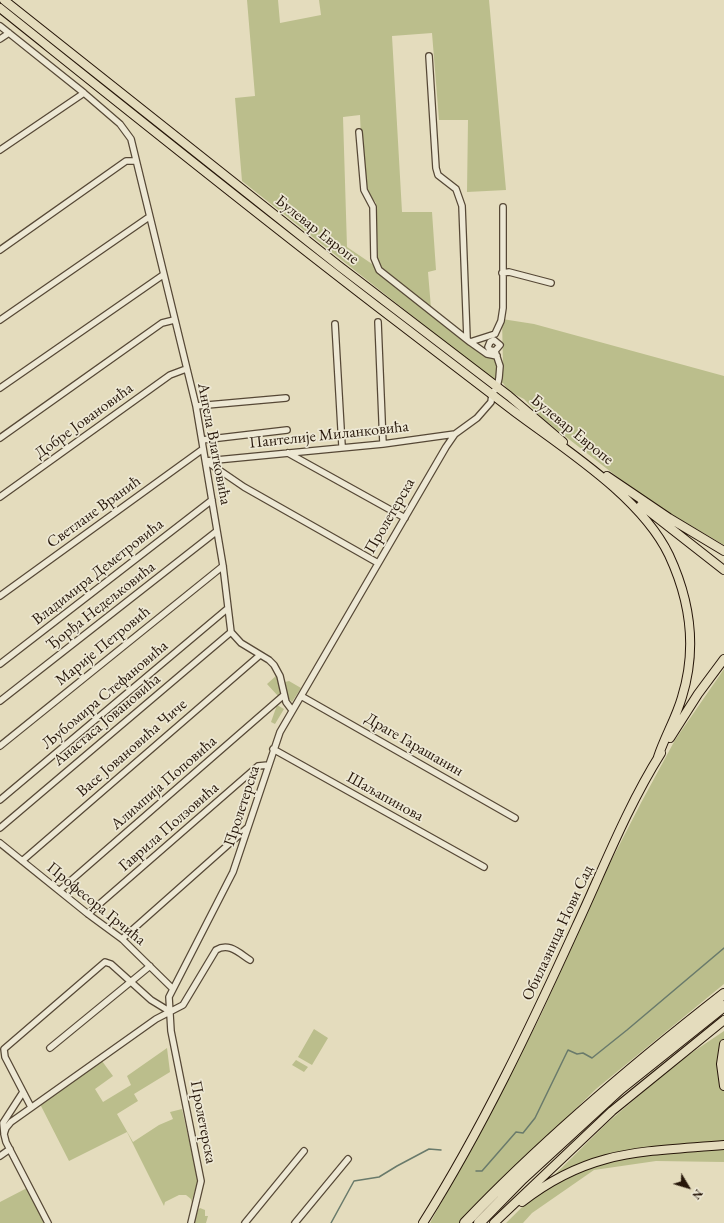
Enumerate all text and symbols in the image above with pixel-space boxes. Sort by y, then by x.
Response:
street label: Булевар Европе [271,191,363,269]
street label: Добре Јовановића [31,379,137,463]
street label: Ангела Влатковића [193,381,235,507]
street label: Булевар Европе [527,391,617,469]
street label: Пантелије Миланковића [248,417,410,453]
street label: Светлане Вранић [43,472,145,552]
street label: Пролетерска [361,475,419,557]
street label: Владимира Деметровића [28,515,168,629]
street label: Ђорђа Недељковића [43,558,159,654]
street label: Марије Петровић [52,602,154,690]
street label: Љубомира Стефановића [38,636,172,754]
street label: Анастаса Јовановића [50,670,164,770]
street label: Васе Јовановића Чиче [73,695,191,801]
street label: Драге Гарашанин [361,709,467,781]
street label: Алимпија Поповића [107,732,221,834]
street label: Пролетерска [220,763,264,849]
street label: Шаљапинова [343,768,427,826]
street label: Гаврила Ползовића [115,778,223,876]
street label: Професора Грчића [43,858,149,950]
street label: Обилазница Нови Сад [518,862,598,1004]
street label: Пролетерска [186,1079,220,1165]
north arrow [668,1167,708,1207]
text: N [689,1187,706,1202]

